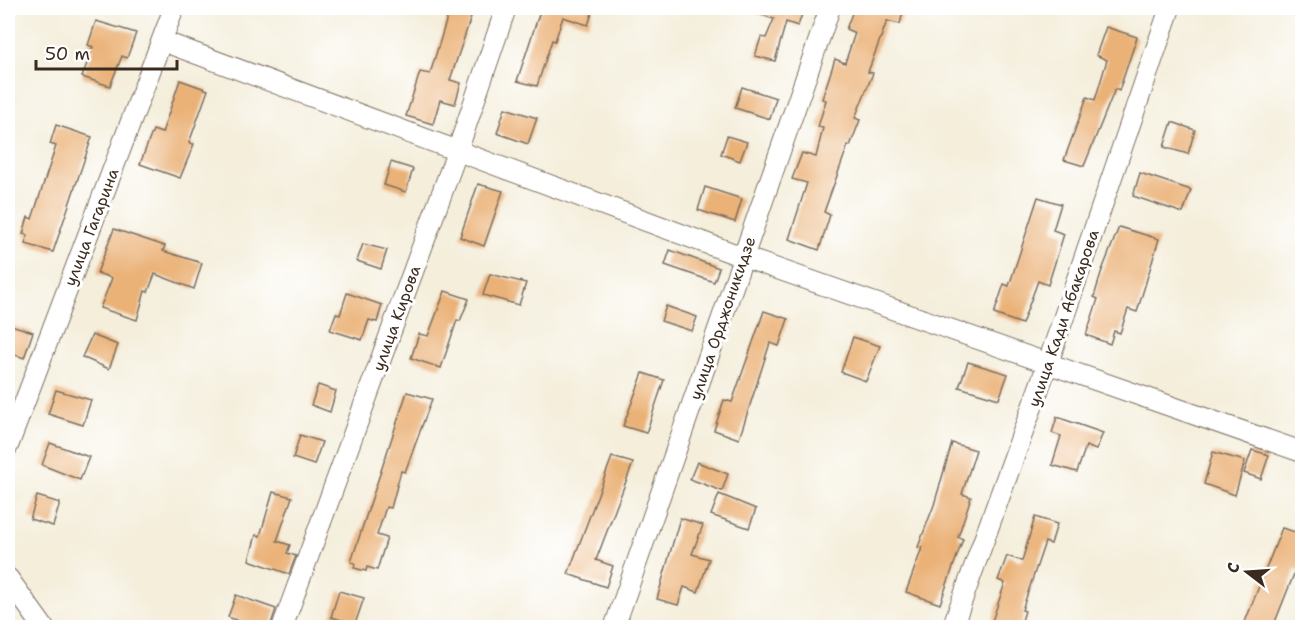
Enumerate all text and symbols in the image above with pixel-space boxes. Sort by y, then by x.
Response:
scale bar [36,33,177,71]
text: 50 m [45,42,90,66]
street label: улица Гагарина [59,165,124,289]
street label: улица Кади Абакарова [1023,227,1104,410]
street label: улица Орджоникидзе [685,234,760,403]
street label: улица Кирова [368,262,425,374]
north arrow [1217,542,1277,602]
text: С [1222,560,1245,576]

